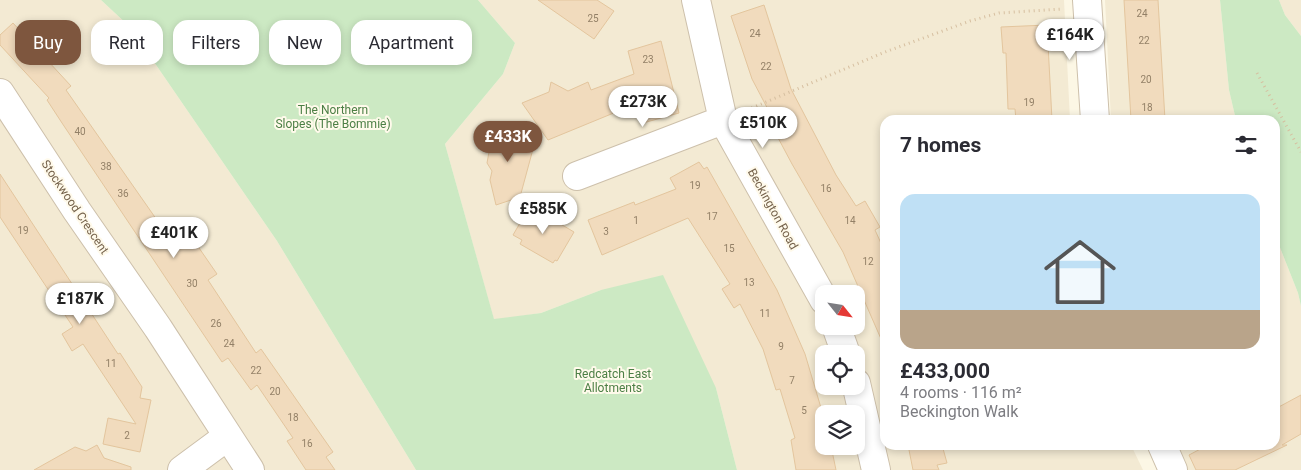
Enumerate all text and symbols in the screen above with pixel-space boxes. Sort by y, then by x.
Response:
house number: 24 [1136,8,1148,19]
house number: 25 [587,13,599,24]
pin: £164K [1035,18,1105,61]
chip: Buy [15,20,81,65]
chip: Rent [91,20,163,65]
chip: Filters [173,20,259,65]
chip: New [269,20,341,65]
chip: Apartment [351,20,472,65]
text: £164K [1046,25,1094,44]
house number: 24 [749,28,761,39]
house number: 22 [1138,35,1150,46]
house number: 23 [642,54,654,65]
house number: 22 [760,61,772,72]
house number: 20 [1140,74,1152,85]
pin: £273K [608,86,678,128]
text: £273K [619,92,667,111]
house number: 19 [1023,97,1035,108]
house number: 18 [1141,102,1153,113]
park label: The Northern Slopes (The Bommie) [275,103,391,131]
pin: £510K [728,106,798,149]
text: £510K [739,113,787,132]
pin: £433K [473,120,543,163]
house number: 40 [74,126,86,137]
text: £433K [484,127,532,146]
icon: filters [1232,131,1260,159]
text: 7 homes [900,133,981,157]
street label: Stockwood Crescent [38,157,112,257]
house number: 38 [100,161,112,172]
street label: Beckington Road [745,166,801,252]
house number: 19 [689,180,701,191]
house number: 16 [820,183,832,194]
house number: 36 [117,188,129,199]
pin: £585K [508,192,578,235]
text: £585K [519,199,567,218]
house number: 17 [706,211,718,222]
house number: 1 [633,215,639,226]
house number: 14 [844,215,856,226]
pin: £401K [139,216,209,259]
text: £401K [150,223,198,242]
house number: 19 [17,225,29,236]
house number: 3 [603,226,609,237]
icon: home [1035,227,1125,317]
house number: 15 [723,243,735,254]
house number: 12 [862,256,874,267]
house number: 13 [743,277,755,288]
house number: 30 [186,278,198,289]
pin: £187K [45,282,115,325]
north arrow [815,285,865,335]
map controls [815,285,865,455]
text: £187K [56,289,104,308]
house number: 11 [759,308,771,319]
house number: 26 [210,318,222,329]
house number: 24 [223,338,235,349]
house number: 9 [778,341,784,352]
button: locate [815,345,865,395]
house number: 11 [105,358,117,369]
text: £433,000 [900,359,990,383]
house number: 22 [250,365,262,376]
park label: Redcatch East Allotments [575,367,651,395]
house number: 7 [789,375,795,386]
text: 4 rooms · 116 m² [900,383,1022,402]
house number: 20 [269,386,281,397]
text: Beckington Walk [900,402,1018,421]
house number: 5 [801,405,807,416]
button: layers [815,405,865,455]
house number: 18 [287,412,299,423]
house number: 2 [124,430,130,441]
house number: 16 [301,438,313,449]

